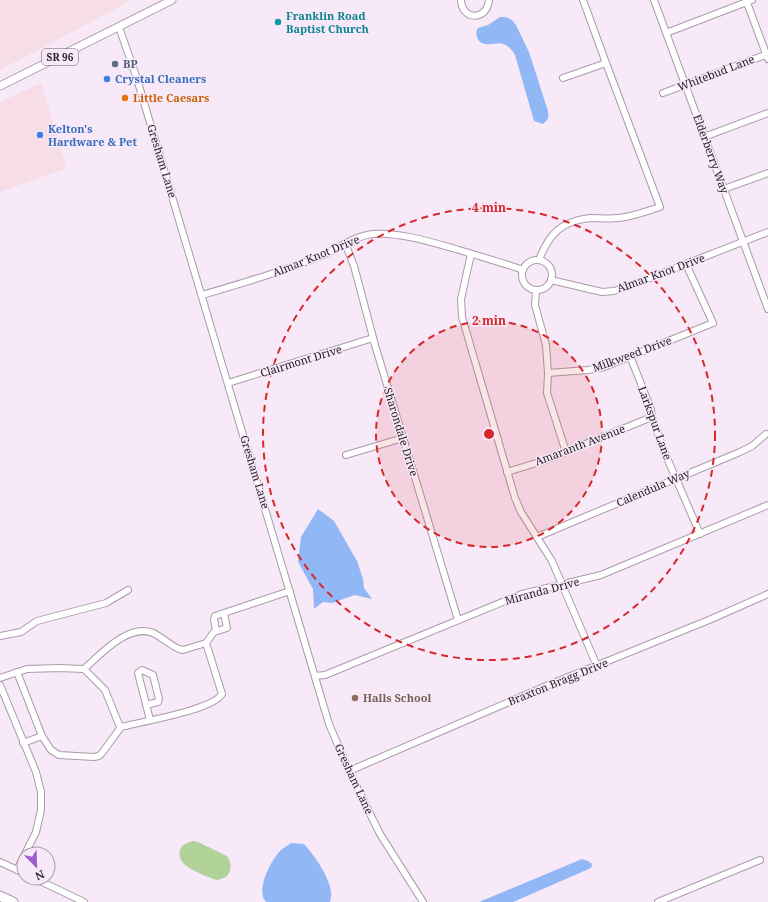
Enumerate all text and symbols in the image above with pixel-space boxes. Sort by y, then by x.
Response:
place label: Franklin Road Baptist Church [286,8,370,36]
marker: Franklin Road Baptist Church [273,17,283,27]
road number: SR 96 [42,49,78,65]
street label: Whitebud Lane [675,51,756,94]
place label: BP [123,56,137,71]
marker: BP [110,59,120,69]
place label: Crystal Cleaners [115,71,206,86]
marker: Crystal Cleaners [102,74,112,84]
place label: Little Caesars [133,90,209,105]
marker: Little Caesars [120,93,130,103]
street label: Elderberry Way [690,112,733,196]
place label: Kelton's Hardware & Pet [48,121,137,149]
street label: Gresham Lane [144,122,181,200]
marker: Kelton's Hardware & Pet [35,130,45,140]
text: 4 min [472,199,506,216]
street label: Almar Knot Drive [270,231,362,280]
street label: Almar Knot Drive [615,250,707,295]
text: 2 min [472,312,506,329]
street label: Milkweed Drive [590,332,674,375]
street label: Clairmont Drive [258,341,344,380]
street label: Larkspur Lane [635,384,676,462]
street label: Sharondale Drive [381,386,422,478]
street label: Amaranth Avenue [532,420,627,469]
centre of rings [482,427,496,441]
street label: Gresham Lane [237,433,274,511]
street label: Calendula Way [614,465,693,510]
street label: Miranda Drive [503,573,581,608]
street label: Braxton Bragg Drive [505,655,610,709]
place label: Halls School [363,690,432,705]
marker: Halls School [350,693,360,703]
street label: Gresham Lane [332,741,377,817]
north arrow [16,846,56,886]
text: N [33,867,47,884]

